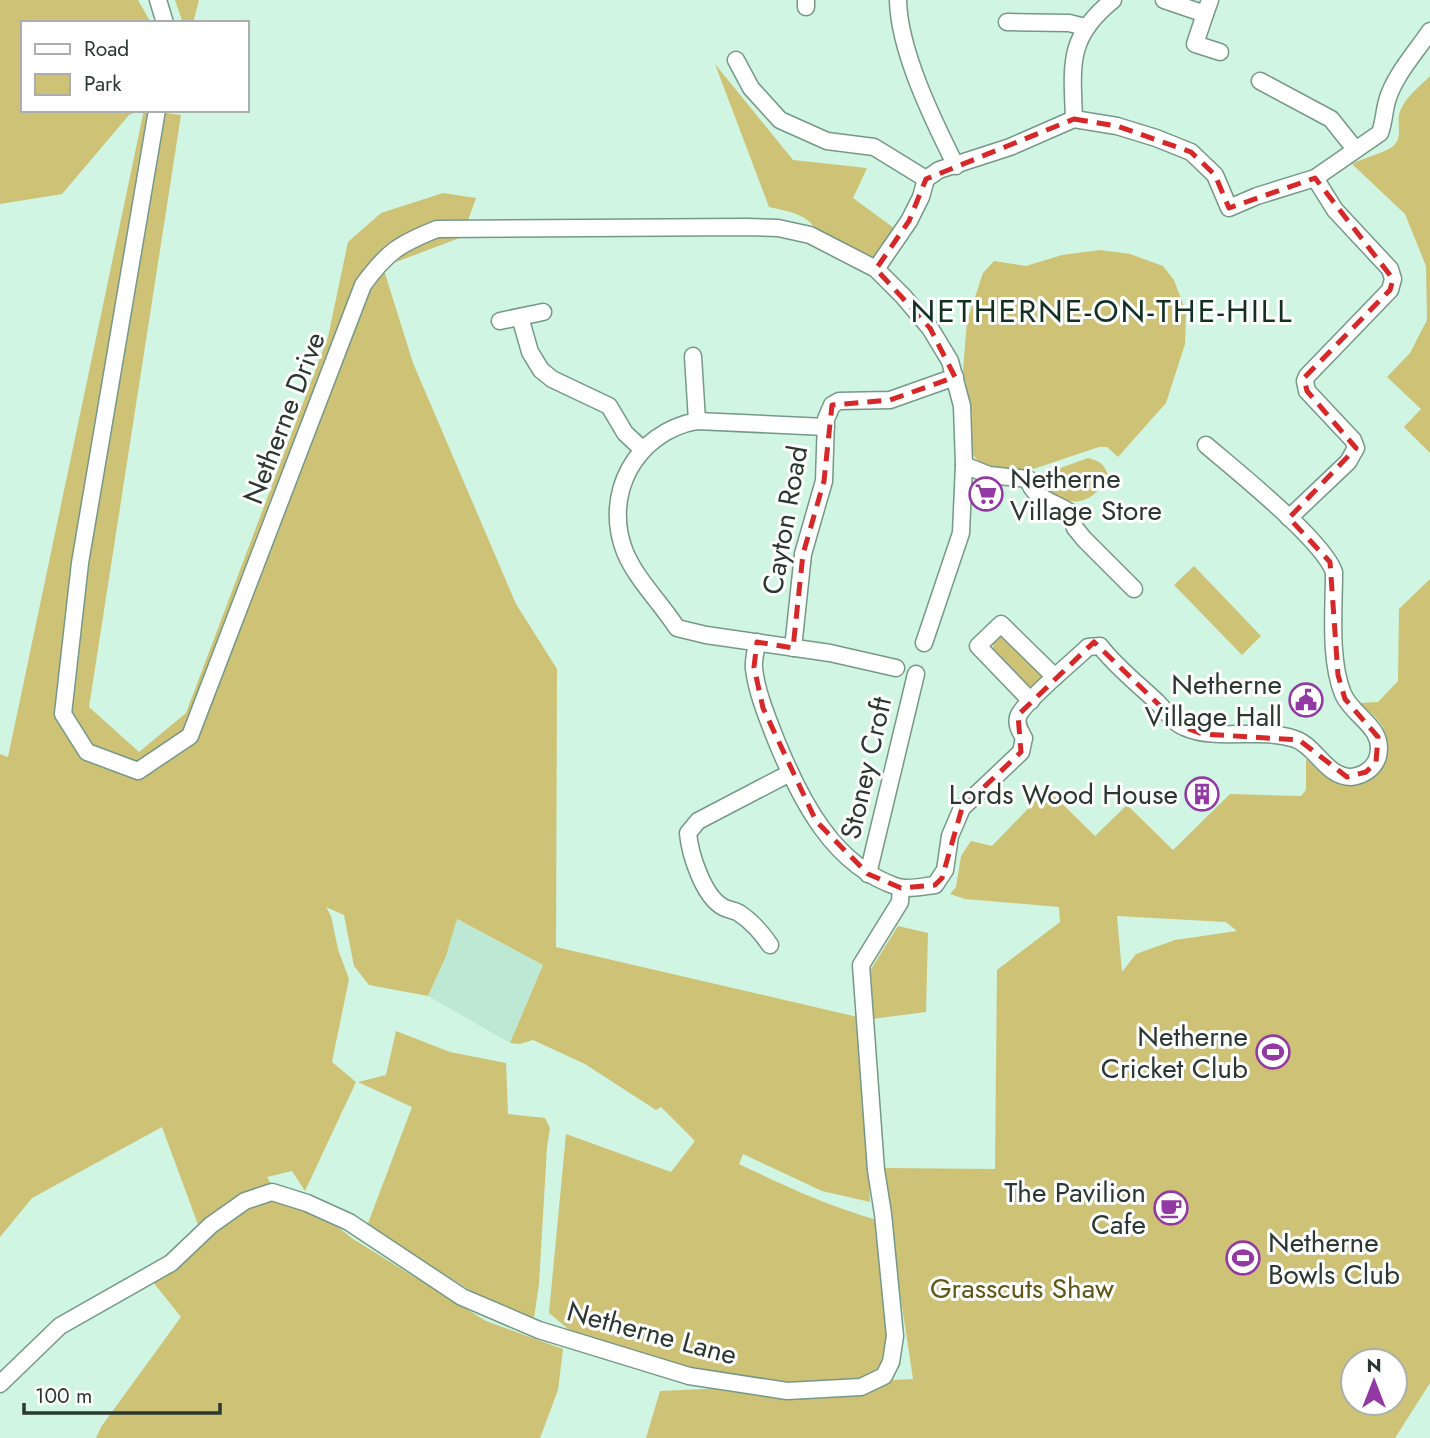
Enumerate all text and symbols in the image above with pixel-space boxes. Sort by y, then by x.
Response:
legend [21,21,248,112]
text: Road [84,34,129,64]
text: Park [84,69,122,99]
district label: NETHERNE-ON-THE-HILL [910,288,1294,334]
street label: Netherne Drive [232,326,336,510]
street label: Cayton Road [752,442,818,598]
place label: Netherne Village Store [1010,458,1162,531]
supermarket icon: Netherne Village Store [967,475,1005,513]
place label: Netherne Village Hall [1145,664,1282,737]
public building icon: Netherne Village Hall [1287,681,1325,719]
street label: Stoney Croft [830,692,902,843]
place label: Lords Wood House [949,774,1178,815]
building icon: Lords Wood House [1183,775,1221,813]
place label: Netherne Cricket Club [1101,1016,1248,1089]
sports icon: Netherne Cricket Club [1254,1033,1292,1071]
place label: The Pavilion Cafe [1004,1172,1146,1245]
cafe icon: The Pavilion Cafe [1152,1189,1190,1227]
place label: Netherne Bowls Club [1268,1222,1400,1295]
sports icon: Netherne Bowls Club [1224,1239,1262,1277]
park label: Grasscuts Shaw [930,1268,1114,1309]
street label: Netherne Lane [563,1291,741,1375]
north arrow [1339,1347,1409,1417]
text: N [1366,1352,1382,1379]
scale bar [24,1372,220,1416]
text: 100 m [35,1381,92,1411]

